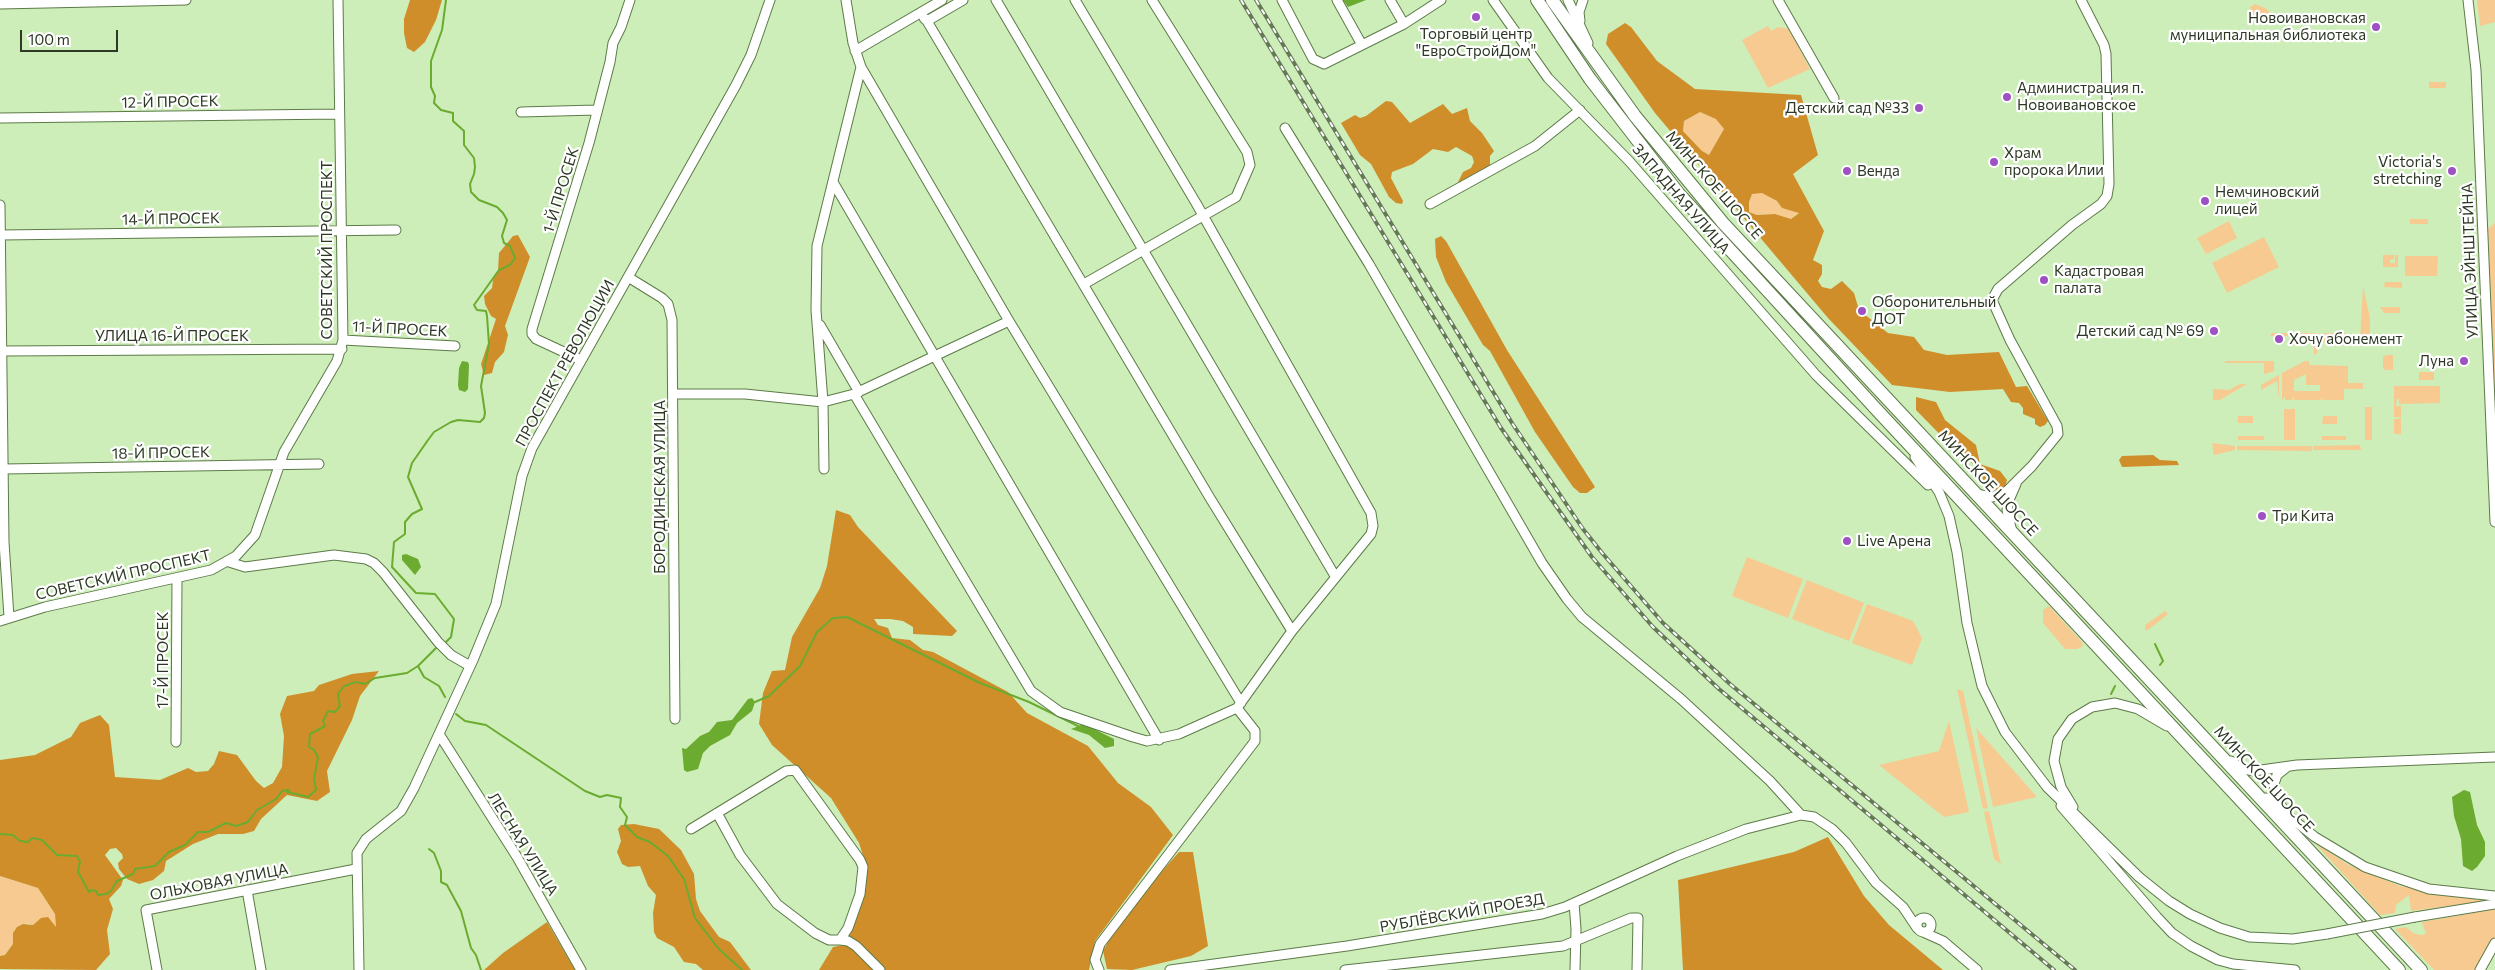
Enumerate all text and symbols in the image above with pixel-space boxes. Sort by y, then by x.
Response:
place label: Новоивановская муниципальная библиотека [2170,9,2366,44]
marker: Торговый центр "ЕвроСтройДом" [1470,11,1482,23]
scale bar [22,20,120,52]
marker: Новоивановская муниципальная библиотека [2370,21,2382,33]
place label: Торговый центр "ЕвроСтройДом" [1416,25,1536,60]
text: 100 m [28,30,70,48]
place label: Администрация п. Новоивановское [2017,79,2144,114]
marker: Администрация п. Новоивановское [2001,91,2013,103]
street label: 12-Й ПРОСЕК [121,92,219,112]
place label: Детский сад №33 [1785,99,1909,117]
marker: Детский сад №33 [1913,102,1925,114]
street label: МИНСКОЕ ШОССЕ [1662,127,1766,243]
street label: ЗАПАДНАЯ УЛИЦА [1628,140,1734,258]
place label: Храм пророка Илии [2004,144,2104,179]
street label: 1-Й ПРОСЕК [539,145,583,235]
place label: Victoria's stretching [2373,153,2442,188]
marker: Храм пророка Илии [1988,156,2000,168]
street label: СОВЕТСКИЙ ПРОСПЕКТ [318,160,336,340]
place label: Венда [1857,162,1900,180]
marker: Венда [1841,165,1853,177]
marker: Victoria's stretching [2446,165,2458,177]
place label: Немчиновский лицей [2215,183,2319,218]
street label: УЛИЦА ЭЙНШТЕЙНА [2458,183,2482,339]
marker: Немчиновский лицей [2199,195,2211,207]
street label: 14-Й ПРОСЕК [122,209,220,229]
place label: Кадастровая палата [2054,262,2144,297]
marker: Кадастровая палата [2038,274,2050,286]
street label: ПРОСПЕКТ РЕВОЛЮЦИИ [512,277,618,449]
place label: Оборонительный ДОТ [1872,293,1996,328]
marker: Оборонительный ДОТ [1856,305,1868,317]
street label: 11-Й ПРОСЕК [352,318,448,340]
place label: Детский сад № 69 [2077,322,2204,340]
marker: Детский сад № 69 [2208,325,2220,337]
street label: УЛИЦА 16-Й ПРОСЕК [95,327,249,345]
place label: Хочу абонемент [2289,330,2403,348]
marker: Хочу абонемент [2273,333,2285,345]
place label: Луна [2419,352,2454,370]
marker: Луна [2458,355,2470,367]
street label: БОРОДИНСКАЯ УЛИЦА [651,400,669,574]
street label: МИНСКОЕ ШОССЕ [1934,426,2042,540]
street label: 18-Й ПРОСЕК [112,443,210,463]
place label: Три Кита [2272,507,2334,525]
marker: Три Кита [2256,510,2268,522]
place label: Live Арена [1857,532,1931,550]
marker: Live Арена [1841,535,1853,547]
street label: СОВЕТСКИЙ ПРОСПЕКТ [34,546,212,604]
street label: 17-Й ПРОСЕК [154,612,172,708]
street label: МИНСКОЕ ШОССЕ [2210,722,2318,836]
street label: ЛЕСНАЯ УЛИЦА [484,789,562,899]
street label: ОЛЬХОВАЯ УЛИЦА [148,860,290,904]
street label: РУБЛЁВСКИЙ ПРОЕЗД [1378,890,1546,936]

